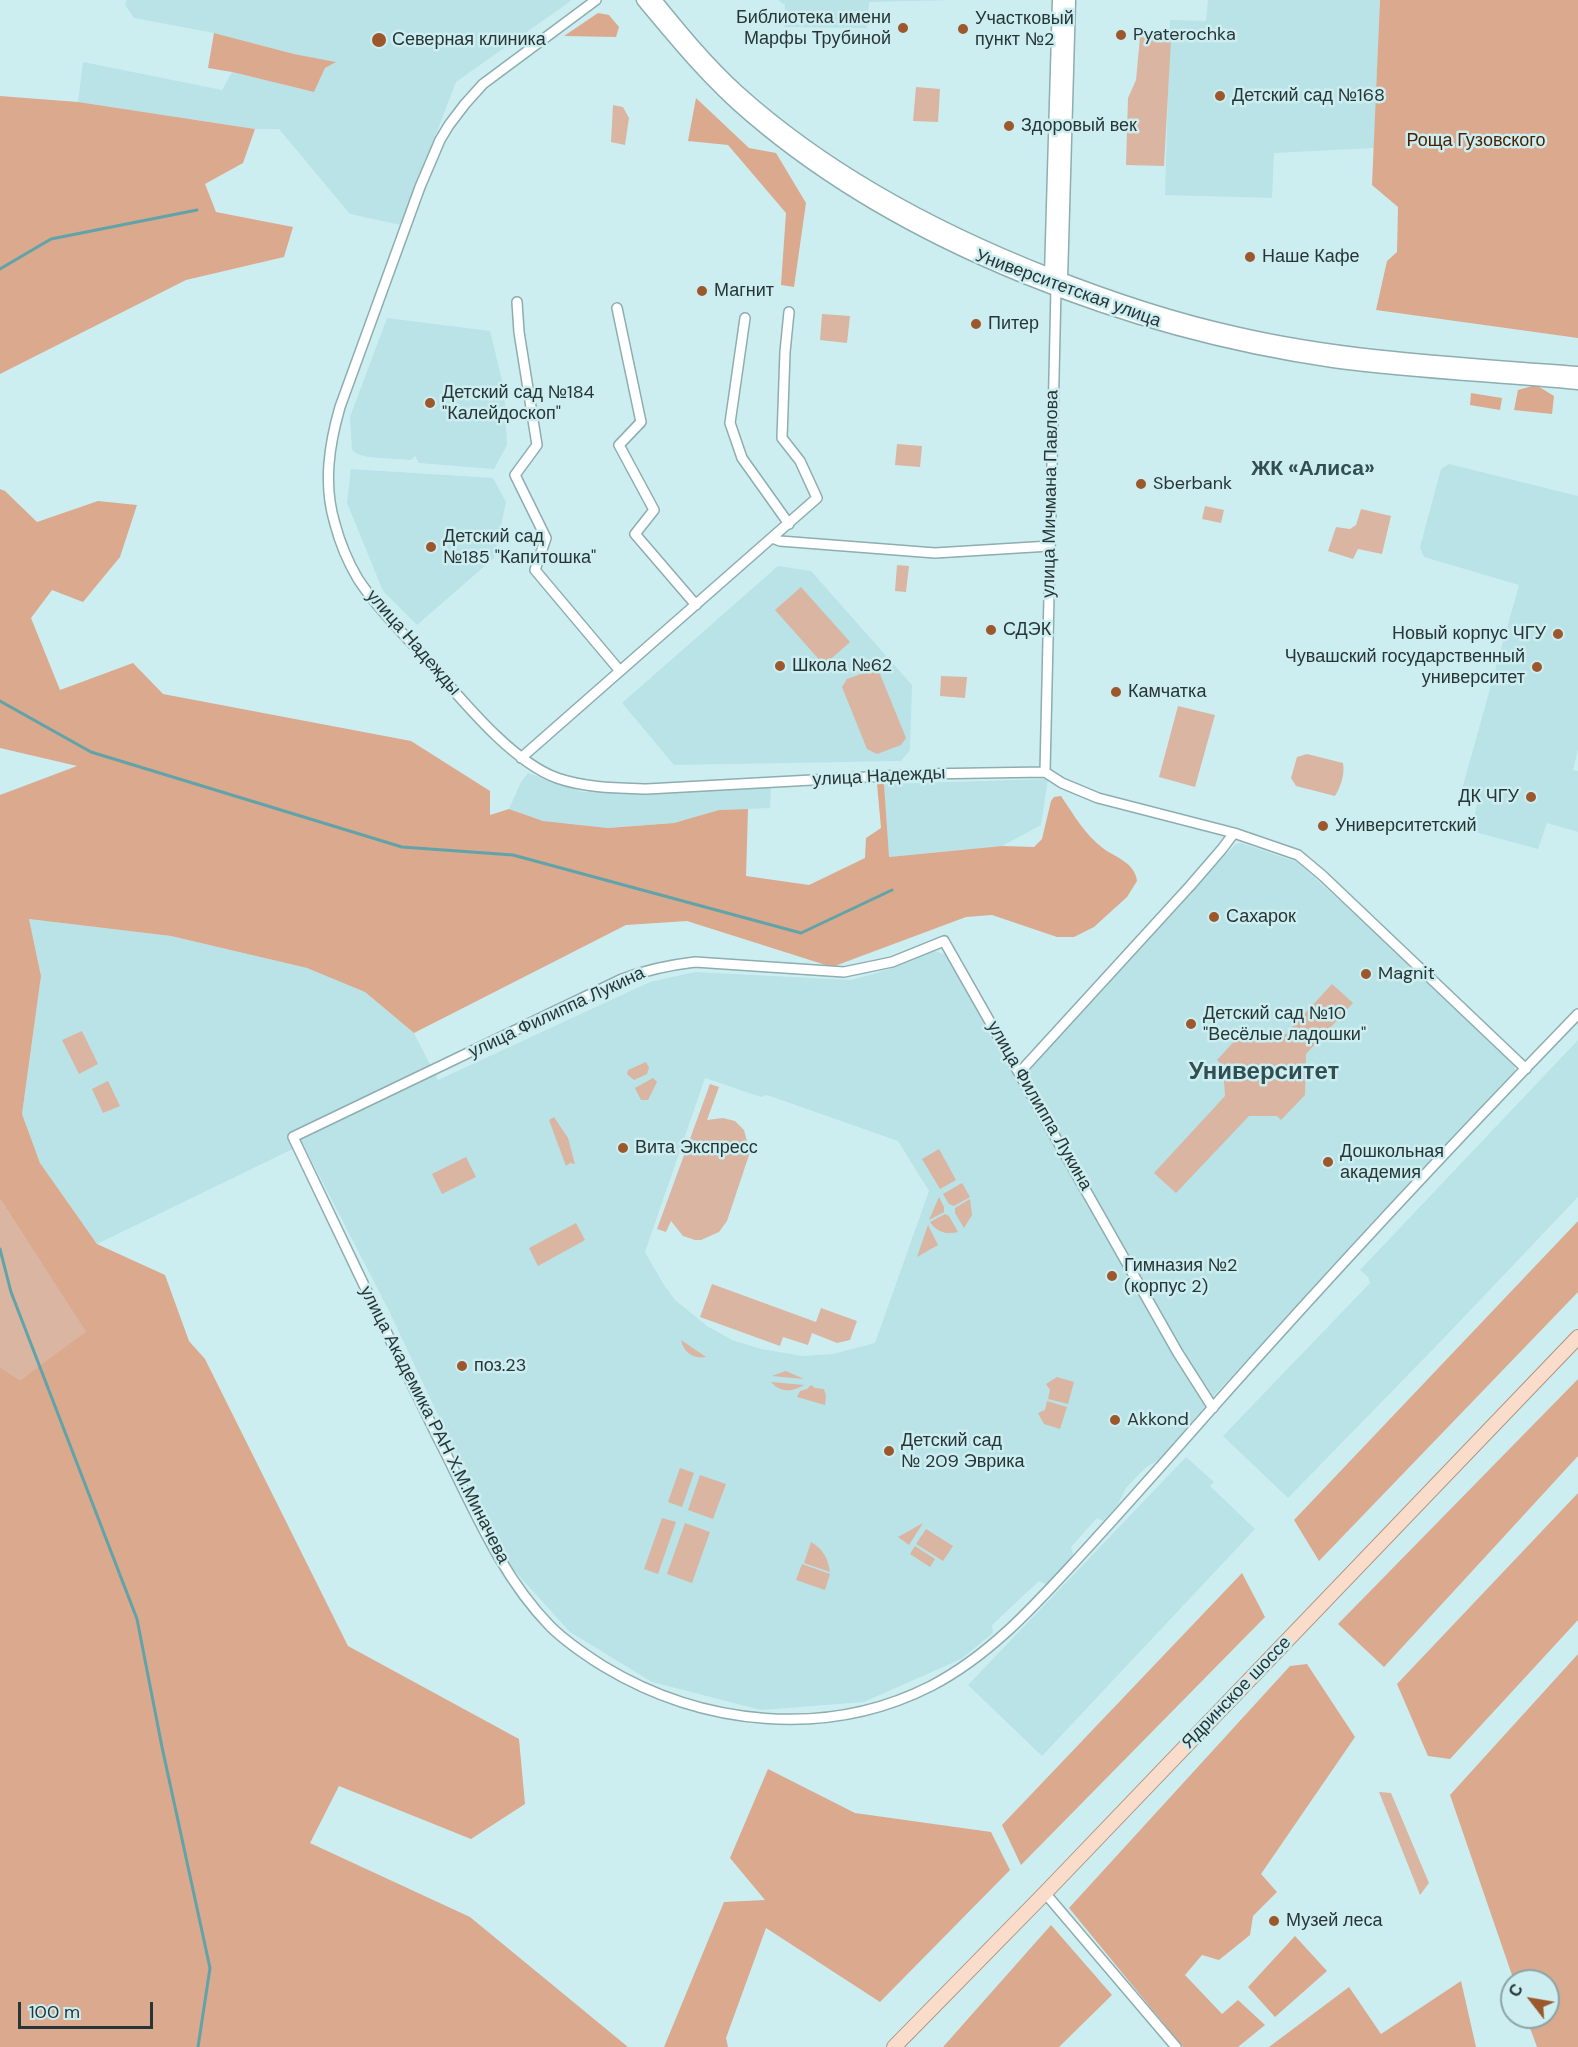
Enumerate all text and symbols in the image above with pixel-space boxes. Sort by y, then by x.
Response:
place label: Библиотека имени Марфы Трубиной [736,7,891,50]
place label: Участковый пункт №2 [975,8,1074,50]
marker: Библиотека имени Марфы Трубиной [896,21,910,35]
marker: Участковый пункт №2 [956,22,970,36]
place label: Pyaterochka [1133,24,1236,46]
marker: Pyaterochka [1114,28,1128,42]
place label: Северная клиника [392,29,546,51]
marker: Северная клиника [370,31,388,49]
place label: Детский сад №168 [1232,85,1385,107]
marker: Детский сад №168 [1213,89,1227,103]
place label: Здоровый век [1021,115,1137,137]
marker: Здоровый век [1002,119,1016,133]
park label: Роща Гузовского [1406,130,1546,152]
street label: Университетская улица [972,245,1164,333]
place label: Наше Кафе [1262,246,1360,268]
marker: Наше Кафе [1243,250,1257,264]
place label: Магнит [714,280,774,302]
marker: Магнит [695,284,709,298]
place label: Питер [988,313,1039,335]
marker: Питер [969,317,983,331]
place label: Детский сад №184 "Калейдоскоп" [442,382,595,424]
street label: улица Мичмана Павлова [1038,390,1064,598]
marker: Детский сад №184 "Калейдоскоп" [423,396,437,410]
district label: ЖК «Алиса» [1251,456,1375,482]
place label: Sberbank [1153,473,1232,495]
marker: Sberbank [1134,477,1148,491]
place label: Детский сад №185 "Капитошка" [443,526,596,568]
marker: Детский сад №185 "Капитошка" [424,540,438,554]
street label: улица Надежды [361,586,465,700]
place label: СДЭК [1003,619,1051,641]
marker: СДЭК [984,623,998,637]
place label: Новый корпус ЧГУ [1392,623,1546,645]
marker: Новый корпус ЧГУ [1551,627,1565,641]
place label: Чувашский государственный университет [1285,646,1525,688]
place label: Школа №62 [792,655,892,677]
marker: Школа №62 [773,659,787,673]
marker: Чувашский государственный университет [1530,660,1544,674]
place label: Камчатка [1128,681,1206,703]
marker: Камчатка [1109,685,1123,699]
street label: улица Надежды [812,763,946,791]
place label: ДК ЧГУ [1458,786,1519,808]
marker: ДК ЧГУ [1524,790,1538,804]
place label: Университетский [1335,815,1477,837]
marker: Университетский [1316,819,1330,833]
place label: Сахарок [1226,906,1296,928]
marker: Сахарок [1207,910,1221,924]
street label: улица Филиппа Лукина [466,963,648,1063]
place label: Magnit [1378,963,1435,985]
marker: Magnit [1359,967,1373,981]
place label: Детский сад №10 "Весёлые ладошки" [1203,1003,1366,1046]
marker: Детский сад №10 "Весёлые ладошки" [1184,1017,1198,1031]
street label: улица Филиппа Лукина [982,1018,1096,1194]
district label: Университет [1189,1059,1339,1087]
place label: Вита Экспресс [635,1137,758,1159]
marker: Вита Экспресс [616,1141,630,1155]
place label: Дошкольная академия [1340,1141,1444,1184]
marker: Дошкольная академия [1321,1155,1335,1169]
place label: Гимназия №2 (корпус 2) [1124,1255,1237,1298]
marker: Гимназия №2 (корпус 2) [1105,1269,1119,1283]
street label: улица Академика РАН Х.М.Миначева [354,1283,514,1567]
place label: поз.23 [474,1355,526,1377]
marker: поз.23 [455,1359,469,1373]
place label: Akkond [1127,1409,1189,1431]
marker: Akkond [1108,1413,1122,1427]
place label: Детский сад № 209 Эврика [901,1430,1025,1472]
marker: Детский сад № 209 Эврика [882,1444,896,1458]
street label: Ядринское шоссе [1178,1632,1296,1754]
place label: Музей леса [1286,1910,1383,1932]
marker: Музей леса [1267,1914,1281,1928]
north arrow [1500,1969,1560,2029]
text: С [1504,1980,1528,2001]
scale bar [21,1990,156,2028]
text: 100 m [29,2000,80,2024]

